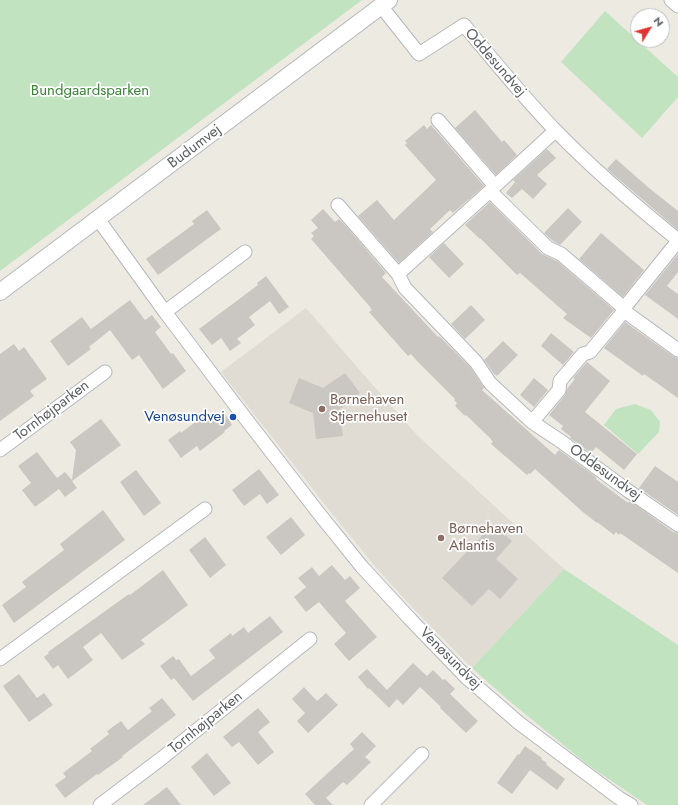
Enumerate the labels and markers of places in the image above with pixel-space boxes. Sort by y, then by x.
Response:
place label: Børnehaven Stjernehuset [330,391,407,426]
marker: Børnehaven Stjernehuset [317,404,327,414]
place label: Venøsundvej [144,408,225,426]
marker: Venøsundvej [228,412,238,422]
place label: Børnehaven Atlantis [449,520,523,555]
marker: Børnehaven Atlantis [436,533,446,543]

